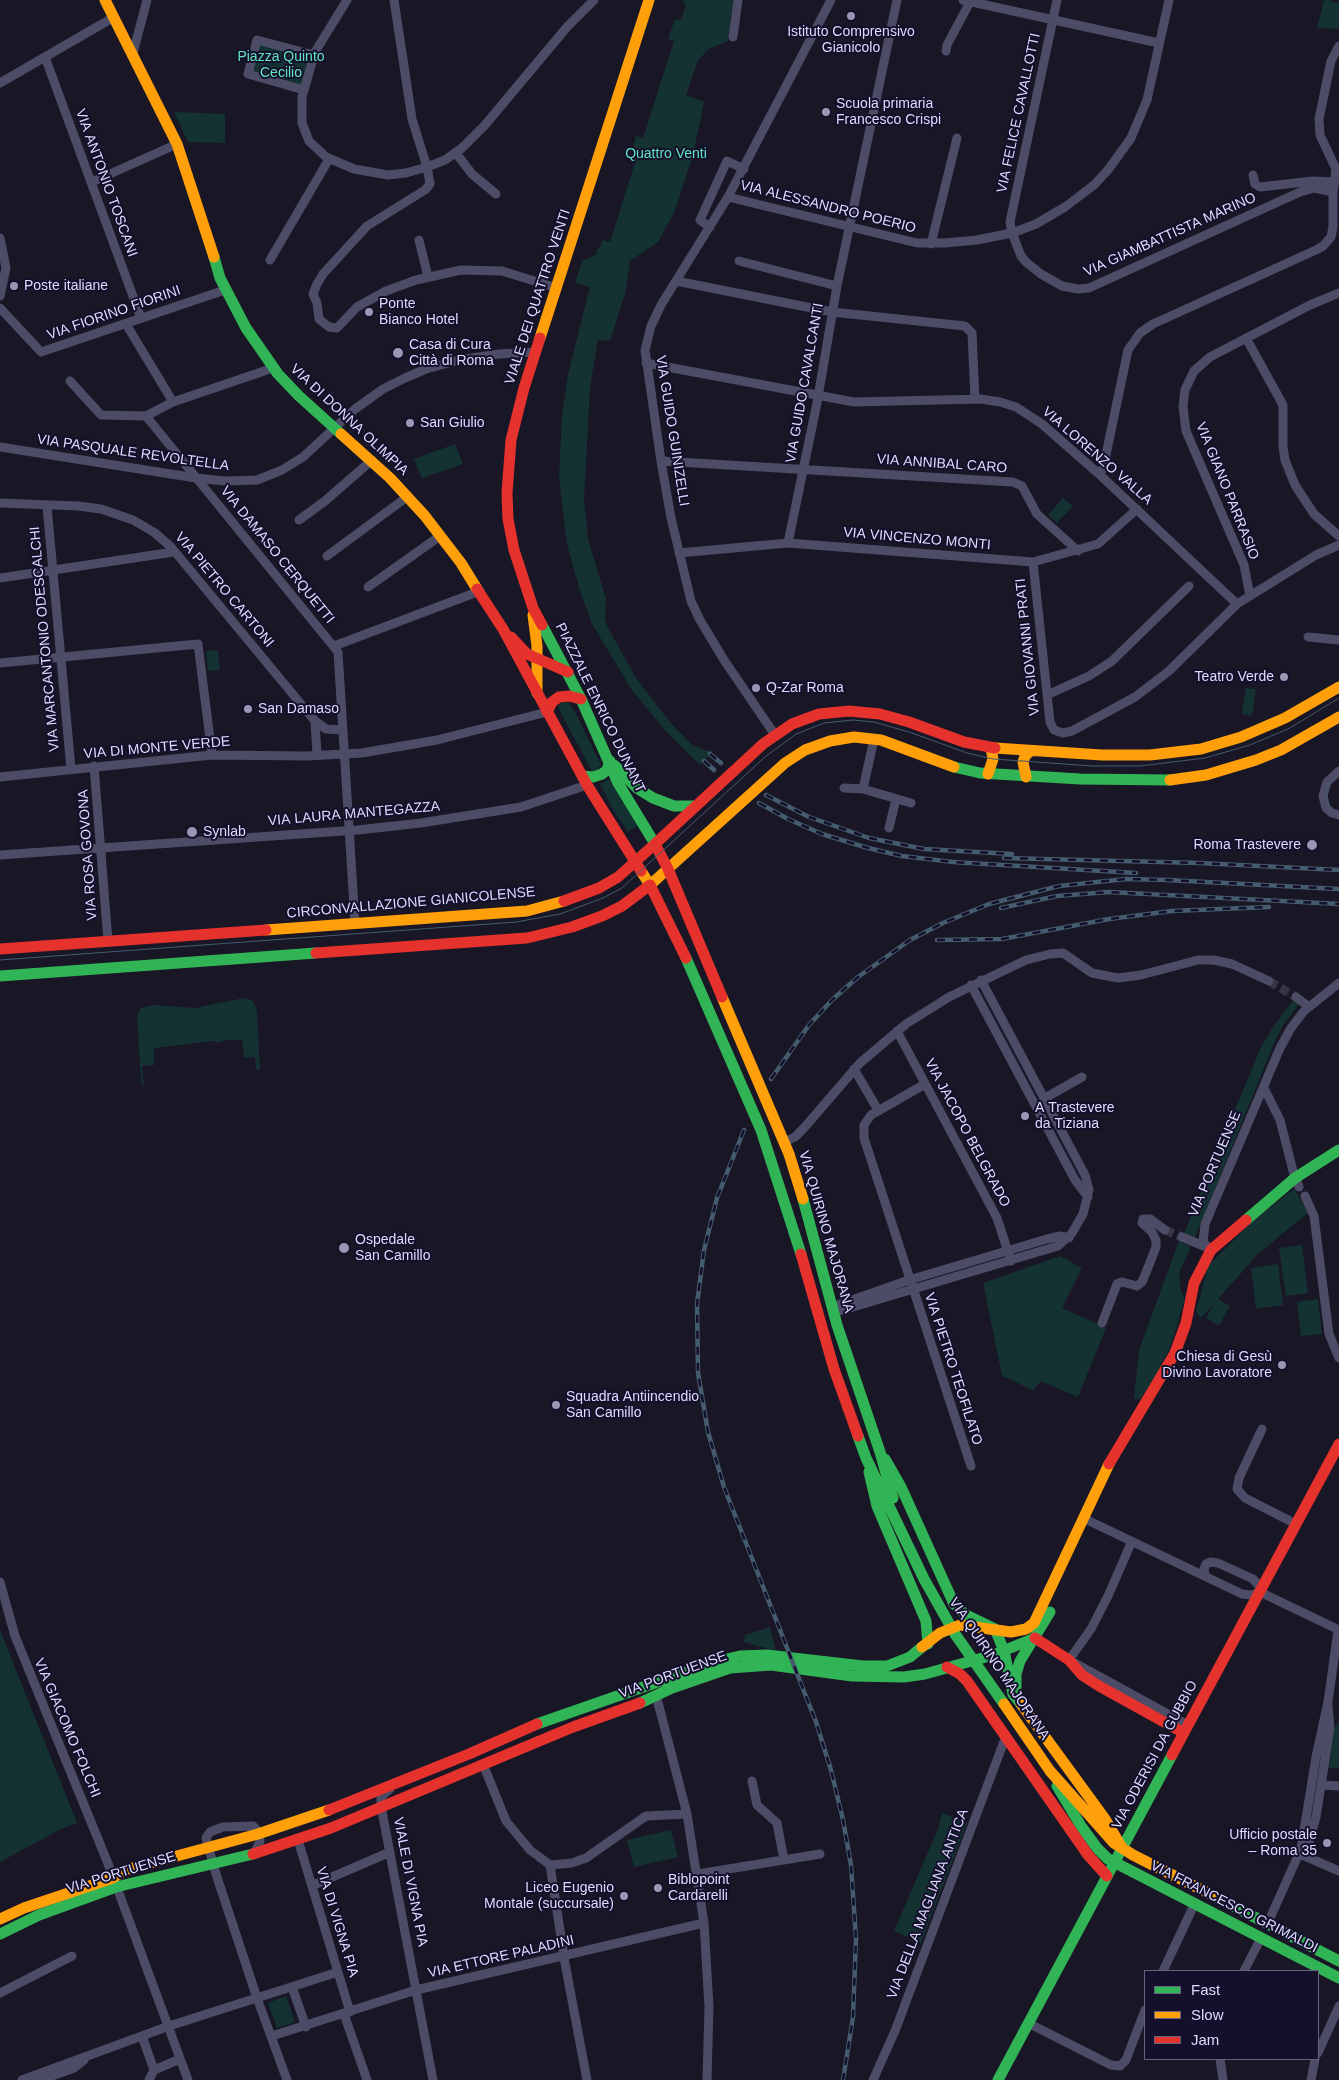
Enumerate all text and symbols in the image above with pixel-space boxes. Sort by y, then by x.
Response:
marker: Istituto Comprensivo Gianicolo [845,10,857,22]
place label: Istituto Comprensivo Gianicolo [787,24,915,56]
street label: VIA FELICE CAVALLOTTI [994,32,1044,194]
park label: Piazza Quinto Cecilio [237,49,325,82]
place label: Scuola primaria Francesco Crispi [836,96,941,128]
marker: Scuola primaria Francesco Crispi [820,106,832,118]
street label: VIA ANTONIO TOSCANI [71,107,141,259]
park label: Quattro Venti [625,146,707,162]
street label: VIA ALESSANDRO POERIO [738,177,918,237]
street label: VIA GIAMBATTISTA MARINO [1081,189,1259,281]
street label: VIALE DEI QUATTRO VENTI [502,207,574,387]
place label: Poste italiane [24,278,108,294]
marker: Poste italiane [8,280,20,292]
street label: VIA FIORINO FIORINI [45,282,183,344]
place label: Ponte Bianco Hotel [379,296,458,328]
street label: VIA GUIDO CAVALCANTI [783,302,827,464]
marker: Ponte Bianco Hotel [363,306,375,318]
place label: Casa di Cura Città di Roma [409,337,494,370]
marker: Casa di Cura Città di Roma [391,346,405,360]
street label: VIA GUIDO GUINIZELLI [652,354,692,508]
street label: VIA DI DONNA OLIMPIA [286,361,412,479]
street label: VIA LORENZO VALLA [1038,404,1156,508]
place label: San Giulio [420,415,485,431]
marker: San Giulio [404,417,416,429]
street label: VIA GIANO PARRASIO [1192,420,1262,562]
street label: VIA PASQUALE REVOLTELLA [36,431,230,475]
street label: VIA ANNIBAL CARO [876,451,1008,477]
street label: VIA DAMASO CERQUETTI [216,483,338,627]
street label: VIA VINCENZO MONTI [843,524,991,554]
street label: VIA MARCANTONIO ODESCALCHI [27,526,63,752]
street label: VIA PIETRO CARTONI [171,529,277,651]
street label: VIA GIOVANNI PRATI [1012,578,1044,716]
street label: PIAZZALE ENRICO DUNANT [552,620,648,796]
place label: Teatro Verde [1195,669,1274,685]
marker: Teatro Verde [1278,671,1290,683]
place label: Q-Zar Roma [766,680,844,696]
marker: Q-Zar Roma [750,682,762,694]
place label: San Damaso [258,701,339,717]
marker: San Damaso [242,703,254,715]
street label: VIA DI MONTE VERDE [83,733,231,763]
street label: VIA ROSA GOVONA [75,789,101,921]
street label: VIA LAURA MANTEGAZZA [267,798,441,830]
place label: Synlab [203,824,246,840]
marker: Synlab [185,825,199,839]
place label: Roma Trastevere [1193,837,1301,853]
marker: Roma Trastevere [1305,838,1319,852]
street label: CIRCONVALLAZIONE GIANICOLENSE [286,884,536,922]
street label: VIA JACOPO BELGRADO [921,1056,1013,1210]
place label: A Trastevere da Tiziana [1035,1100,1115,1132]
street label: VIA PORTUENSE [1185,1109,1245,1219]
marker: A Trastevere da Tiziana [1019,1110,1031,1122]
street label: VIA QUIRINO MAJORANA [795,1149,857,1315]
place label: Ospedale San Camillo [355,1232,430,1264]
marker: Ospedale San Camillo [337,1241,351,1255]
street label: VIA PIETRO TEOFILATO [920,1291,986,1447]
place label: Chiesa di Gesù Divino Lavoratore [1162,1349,1272,1381]
marker: Chiesa di Gesù Divino Lavoratore [1276,1359,1288,1371]
place label: Squadra Antiincendio San Camillo [566,1389,699,1421]
marker: Squadra Antiincendio San Camillo [550,1399,562,1411]
street label: VIA QUIRINO MAJORANA [945,1595,1053,1743]
street label: VIA PORTUENSE [617,1648,729,1702]
street label: VIA GIACOMO FOLCHI [30,1656,104,1800]
street label: VIA ODERISI DA GUBBIO [1109,1678,1201,1832]
street label: VIA DELLA MAGLIANA ANTICA [884,1807,972,2001]
street label: VIALE DI VIGNA PIA [389,1816,431,1948]
place label: Ufficio postale – Roma 35 [1229,1827,1317,1860]
marker: Ufficio postale – Roma 35 [1321,1837,1333,1849]
street label: VIA PORTUENSE [64,1848,178,1898]
street label: VIA FRANCESCO GRIMALDI [1147,1857,1321,1957]
street label: VIA DI VIGNA PIA [312,1865,362,1979]
place label: Biblopoint Cardarelli [668,1872,729,1904]
place label: Liceo Eugenio Montale (succursale) [484,1880,614,1912]
marker: Biblopoint Cardarelli [652,1882,664,1894]
marker: Liceo Eugenio Montale (succursale) [618,1890,630,1902]
street label: VIA ETTORE PALADINI [426,1932,576,1982]
legend [1144,1970,1319,2060]
text: Fast [1191,1981,1220,1998]
text: Slow [1191,2006,1224,2023]
text: Jam [1191,2031,1219,2048]

